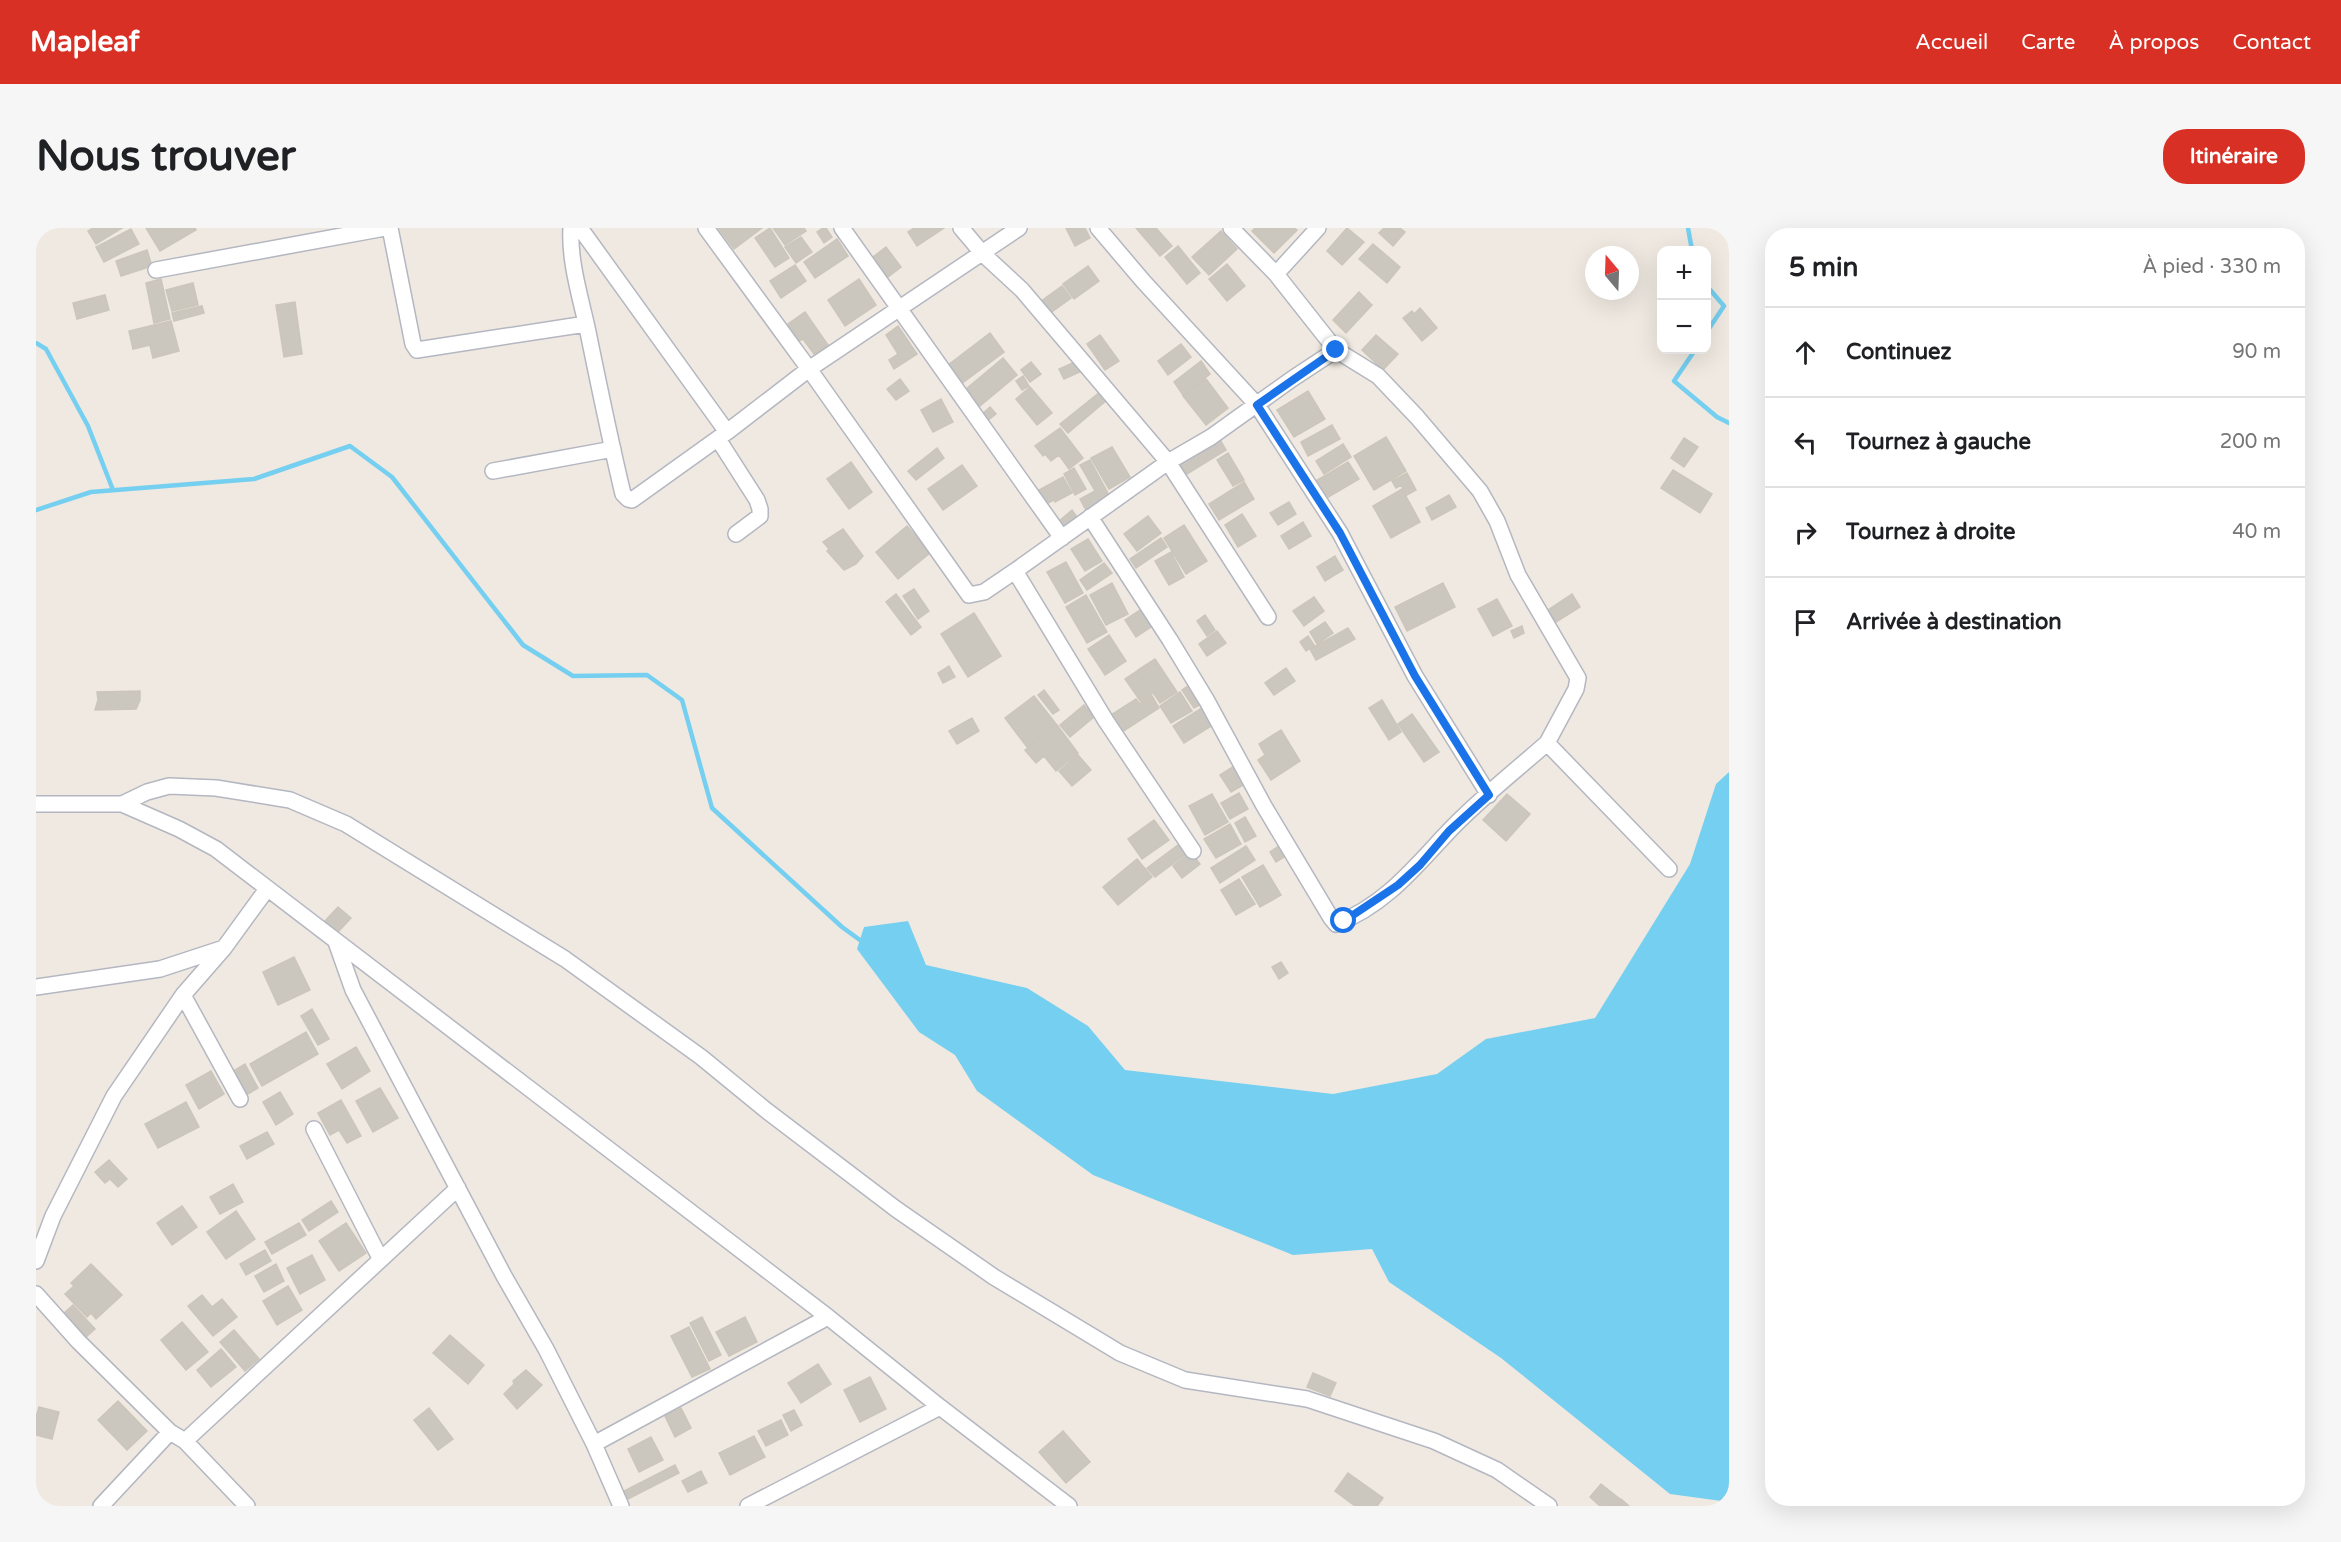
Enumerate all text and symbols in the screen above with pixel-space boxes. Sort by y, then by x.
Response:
text: Mapleaf [30,25,139,59]
text: Accueil [1915,30,1988,55]
text: Carte [2021,30,2075,55]
text: À propos [2108,30,2199,55]
text: Contact [2232,30,2311,55]
button: Itinéraire [2163,129,2305,184]
text: Nous trouver [36,131,296,182]
north arrow [1585,246,1639,300]
map controls [1657,246,1711,354]
button: + [1657,246,1711,300]
text: 5 min [1789,252,1858,283]
text: À pied · 330 m [2143,255,2281,279]
button: − [1657,300,1711,354]
route end [1322,336,1348,362]
icon: ahead [1789,336,1822,369]
text: Continuez [1846,339,1951,365]
text: 90 m [2232,340,2281,364]
icon: left [1789,426,1822,459]
text: Tournez à gauche [1846,429,2031,455]
text: 200 m [2220,430,2281,454]
icon: right [1789,516,1822,549]
text: Tournez à droite [1846,519,2015,545]
text: 40 m [2232,520,2281,544]
icon: arrive [1789,606,1822,639]
text: Arrivée à destination [1846,609,2062,635]
route start [1330,907,1356,933]

